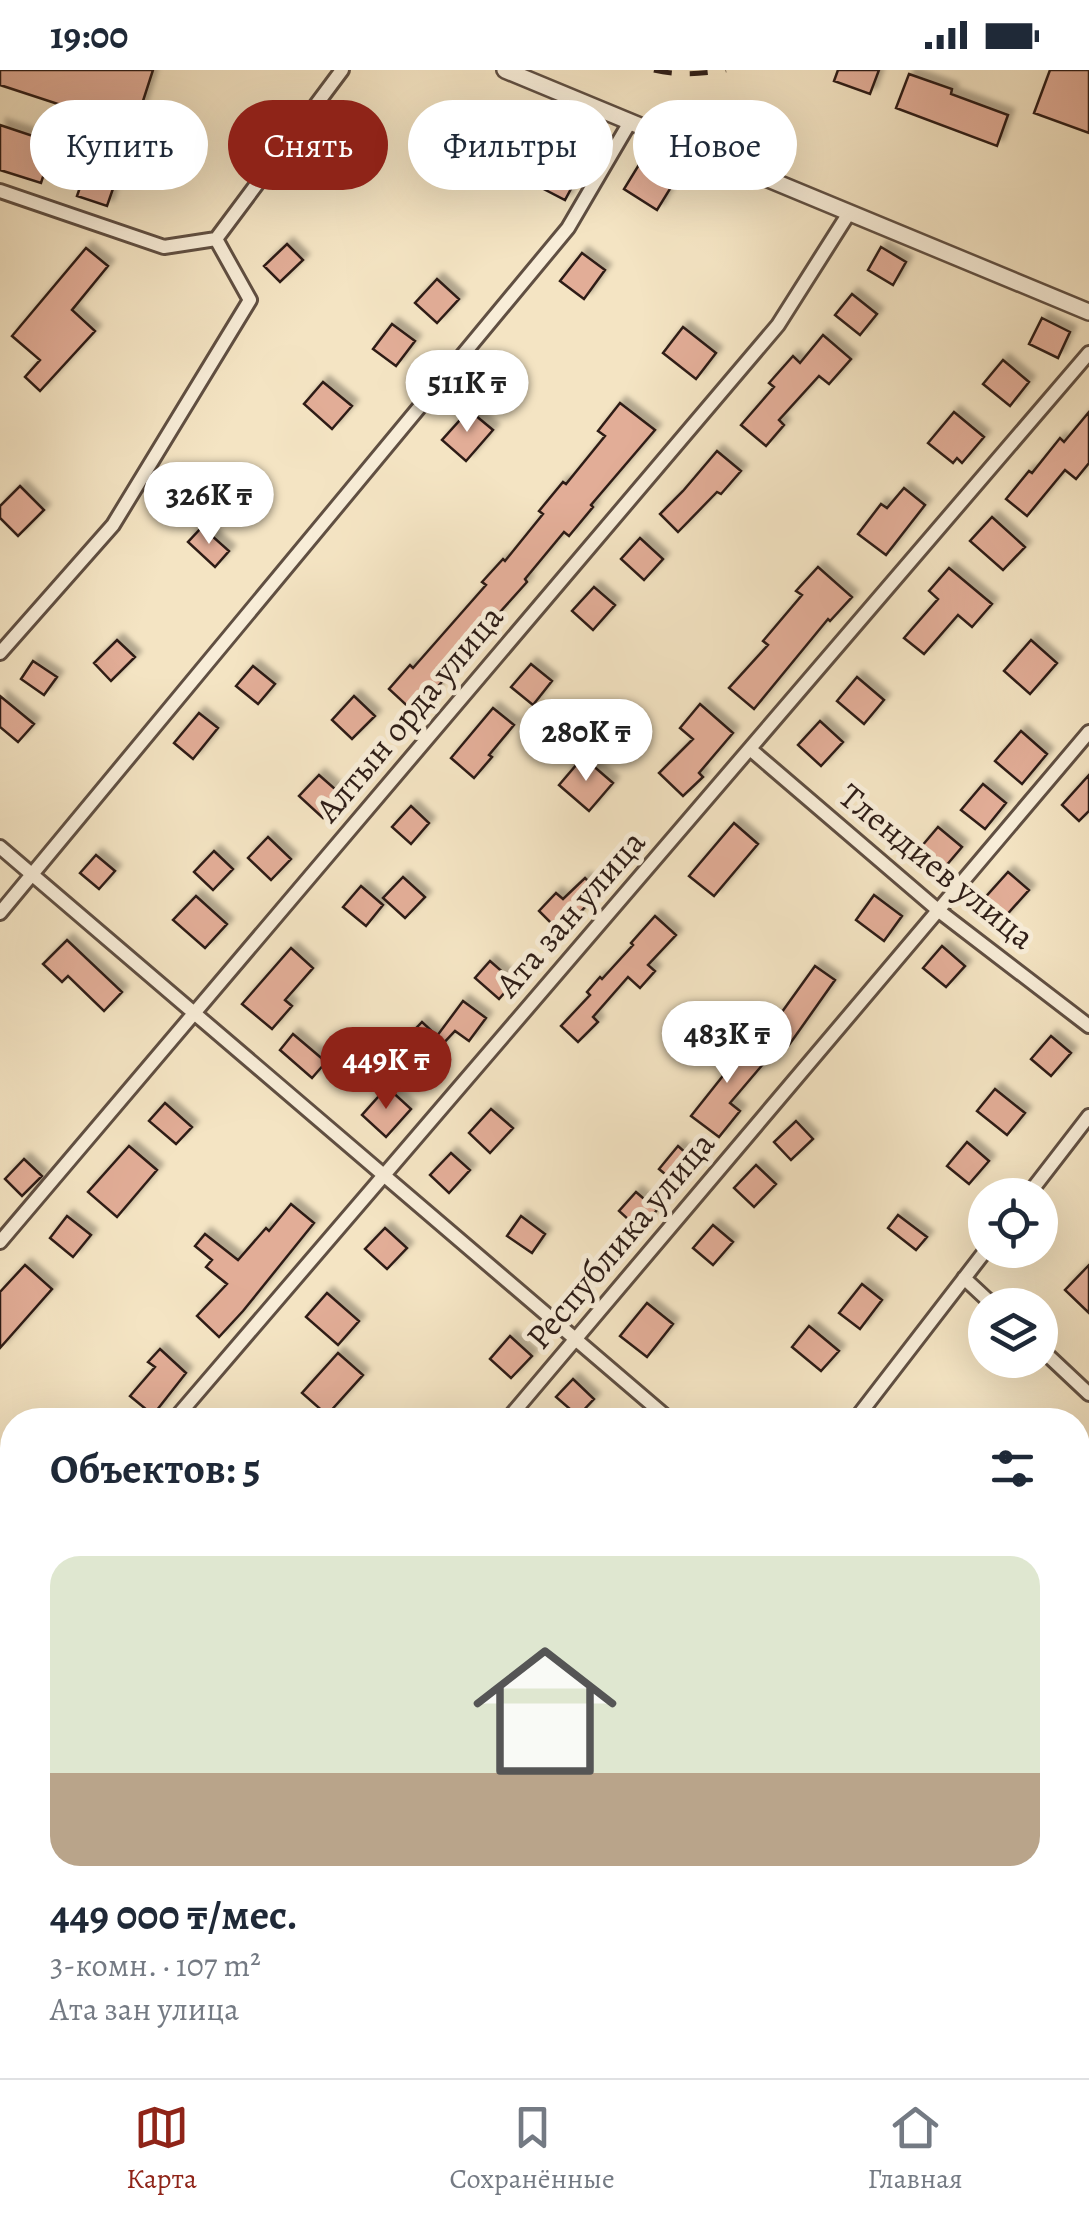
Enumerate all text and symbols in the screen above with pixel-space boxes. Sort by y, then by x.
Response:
text: 19:00 [50,9,128,61]
chip: Купить [30,100,208,190]
chip: Снять [228,100,388,190]
chip: Фильтры [408,100,613,190]
chip: Новое [633,100,797,190]
pin: 511K ₸ [386,350,548,435]
text: 511K ₸ [428,360,506,404]
pin: 326K ₸ [128,462,290,547]
text: 326K ₸ [166,472,252,516]
street label: Алтын орда улица [303,594,514,833]
pin: 280K ₸ [505,699,667,784]
text: 280K ₸ [541,709,631,753]
street label: Тлендиев улица [829,772,1045,960]
street label: Ата зан улица [483,819,656,1008]
pin: 483K ₸ [646,1001,808,1086]
text: 483K ₸ [684,1011,770,1055]
pin: 449K ₸ [305,1027,467,1112]
text: 449K ₸ [342,1037,430,1081]
street label: Республика улица [515,1121,725,1359]
map controls [968,1178,1058,1378]
button: locate [968,1178,1058,1268]
button: layers [968,1288,1058,1378]
text: Объектов: 5 [50,1440,261,1497]
icon: filters [985,1441,1040,1496]
icon: home [455,1621,635,1801]
text: 449 000 ₸/мес. [50,1886,298,1943]
text: 3-комн. · 107 m² [50,1943,261,1987]
text: Ата зан улица [50,1987,239,2031]
tab: Карта [126,2100,197,2198]
tab: Сохранённые [450,2100,615,2198]
tab: Главная [867,2100,963,2198]

